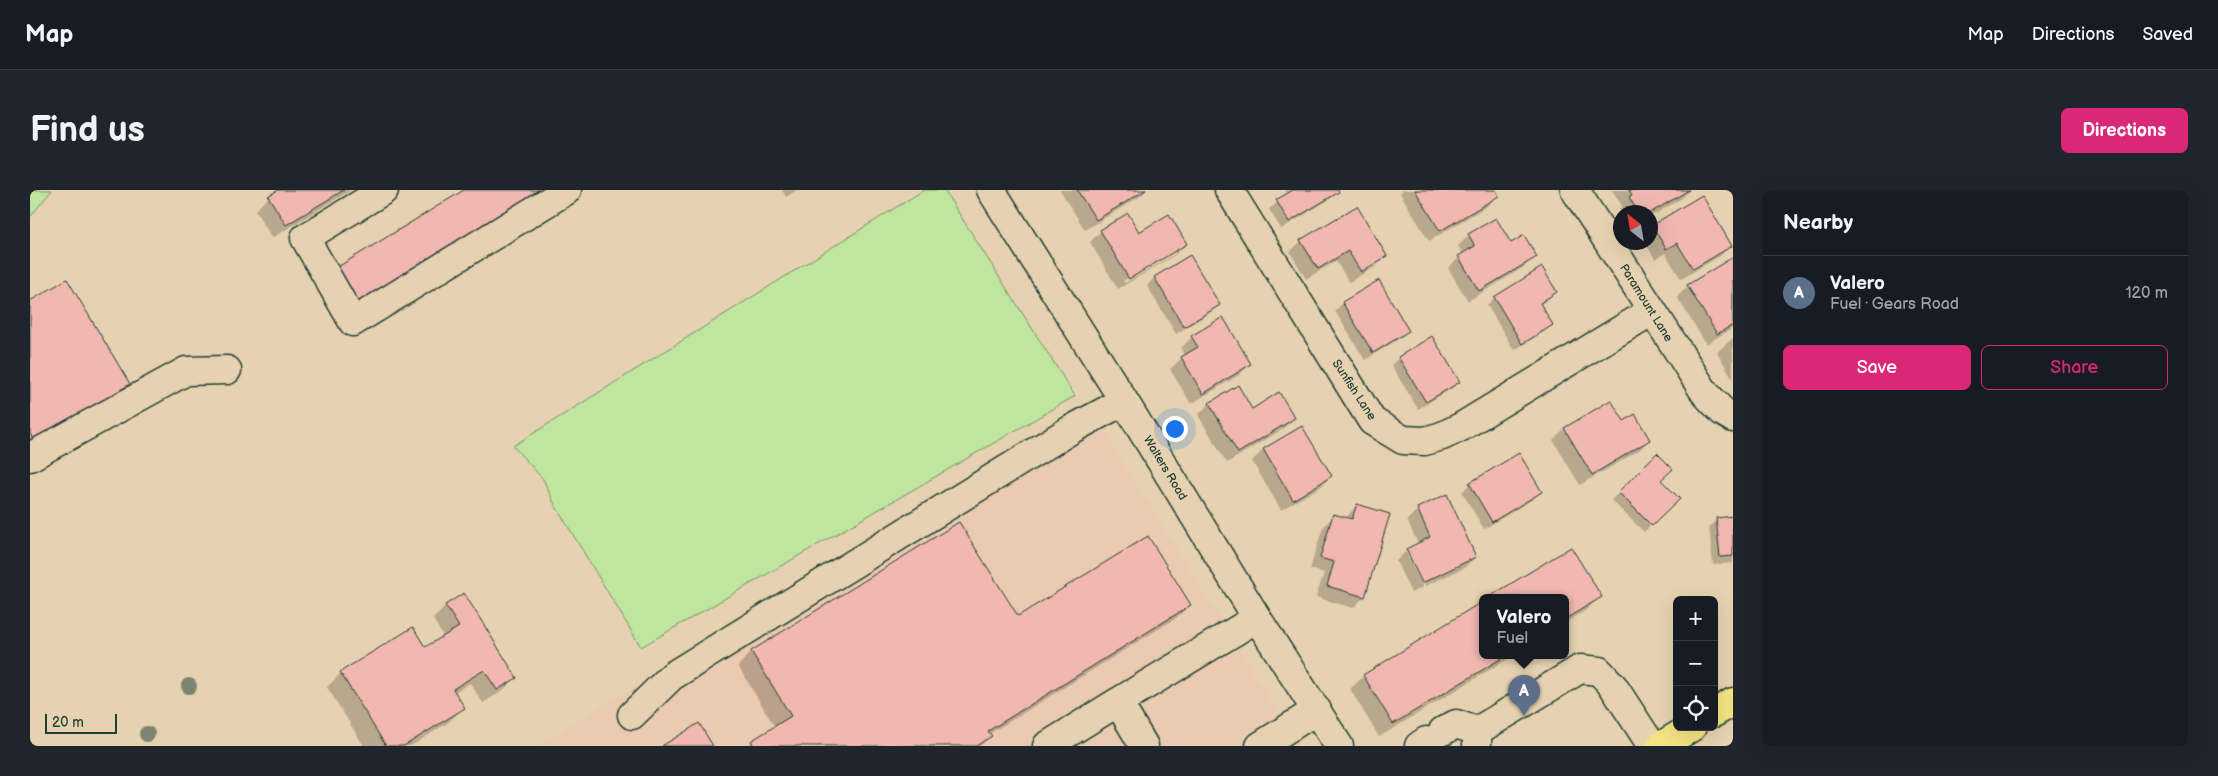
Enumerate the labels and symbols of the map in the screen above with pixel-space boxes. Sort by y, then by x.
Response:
north arrow [1613,205,1658,250]
street label: Paramount Lane [1616,261,1676,345]
street label: Sunfish Lane [1329,357,1379,423]
your location [1162,416,1188,442]
street label: Walters Road [1140,433,1190,503]
pin: A [1508,675,1540,716]
scale bar [45,711,118,734]

